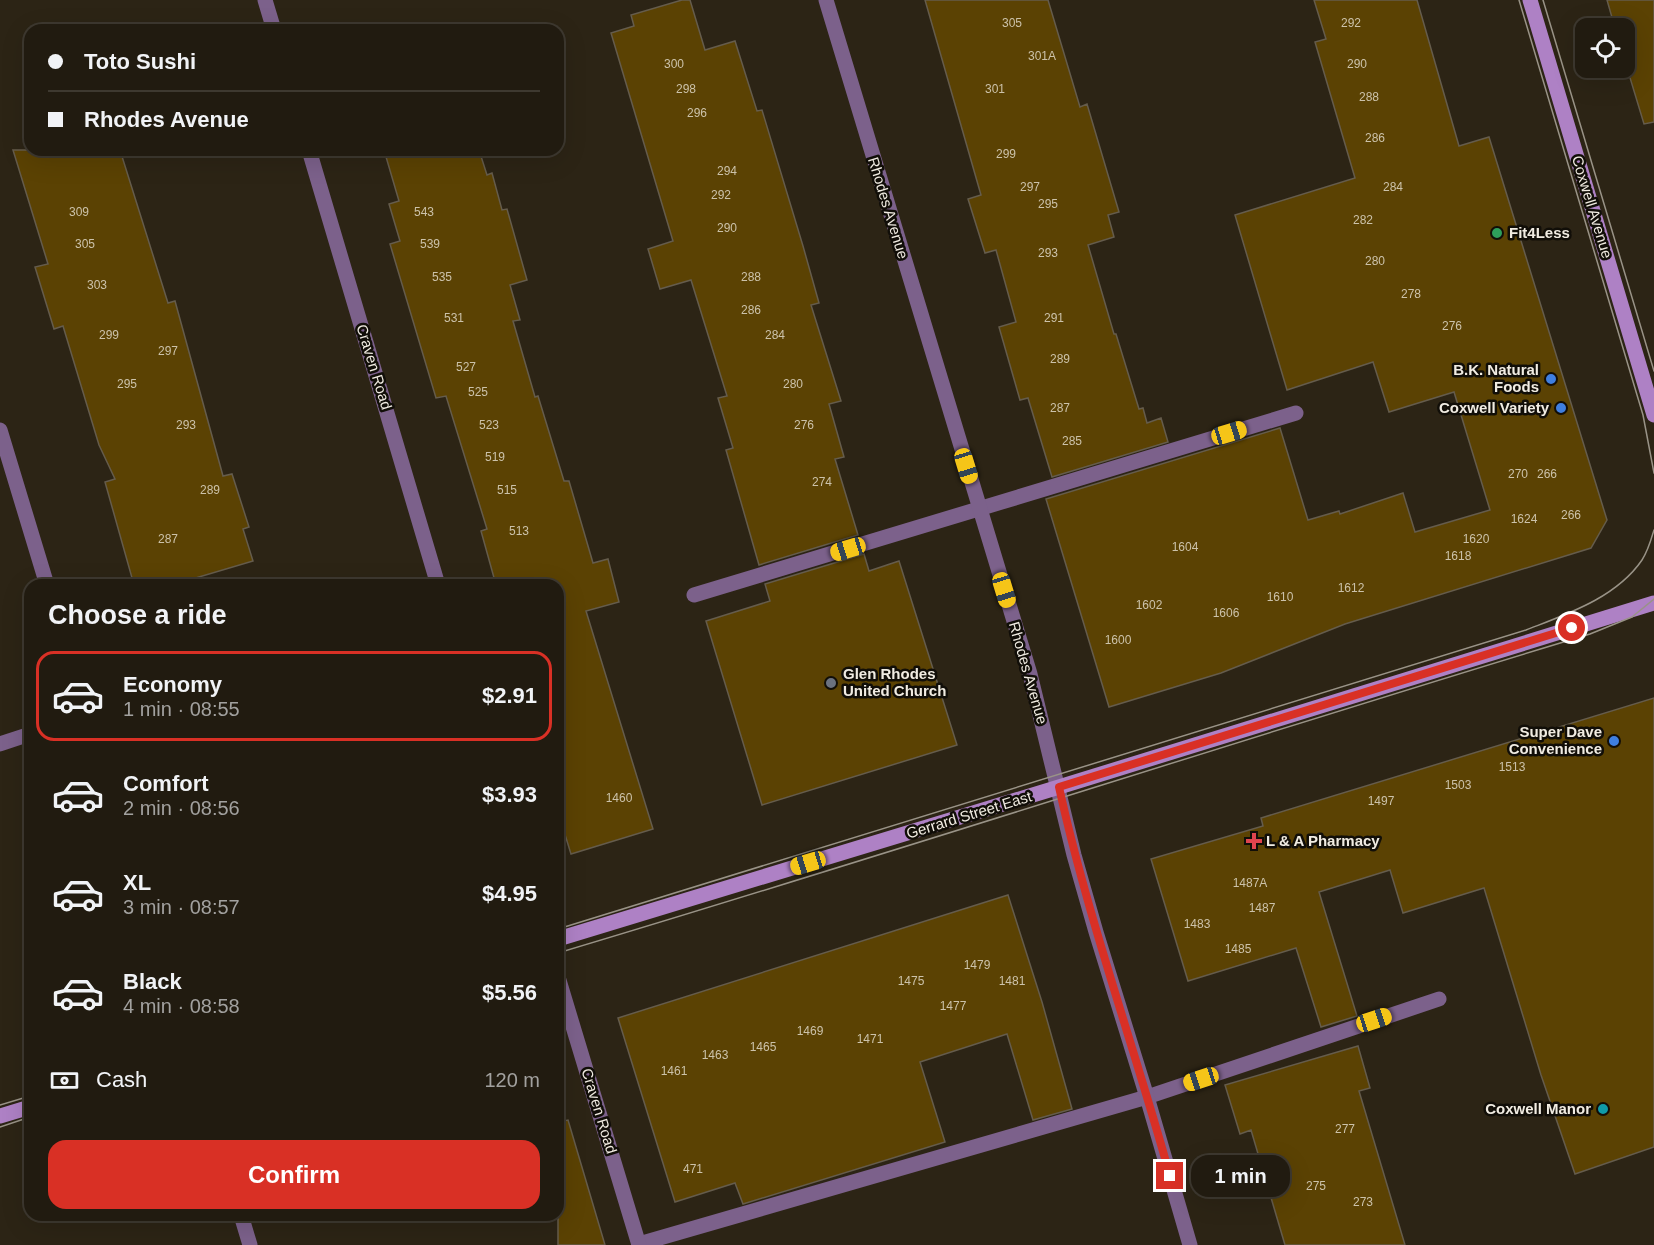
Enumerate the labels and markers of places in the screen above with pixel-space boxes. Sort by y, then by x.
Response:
place label: Fit4Less [1509,224,1570,241]
marker: Fit4Less [1490,226,1504,240]
place label: B.K. Natural Foods [1453,361,1539,395]
marker: B.K. Natural Foods [1544,372,1558,386]
place label: Coxwell Variety [1439,399,1550,416]
marker: Coxwell Variety [1554,401,1568,415]
place label: Glen Rhodes United Church [843,665,946,699]
marker: Glen Rhodes United Church [824,676,838,690]
place label: Super Dave Convenience [1509,723,1602,757]
marker: Super Dave Convenience [1607,734,1621,748]
place label: L & A Pharmacy [1266,832,1380,849]
marker: L & A Pharmacy [1247,834,1261,848]
place label: Coxwell Manor [1485,1100,1591,1117]
marker: Coxwell Manor [1596,1102,1610,1116]

